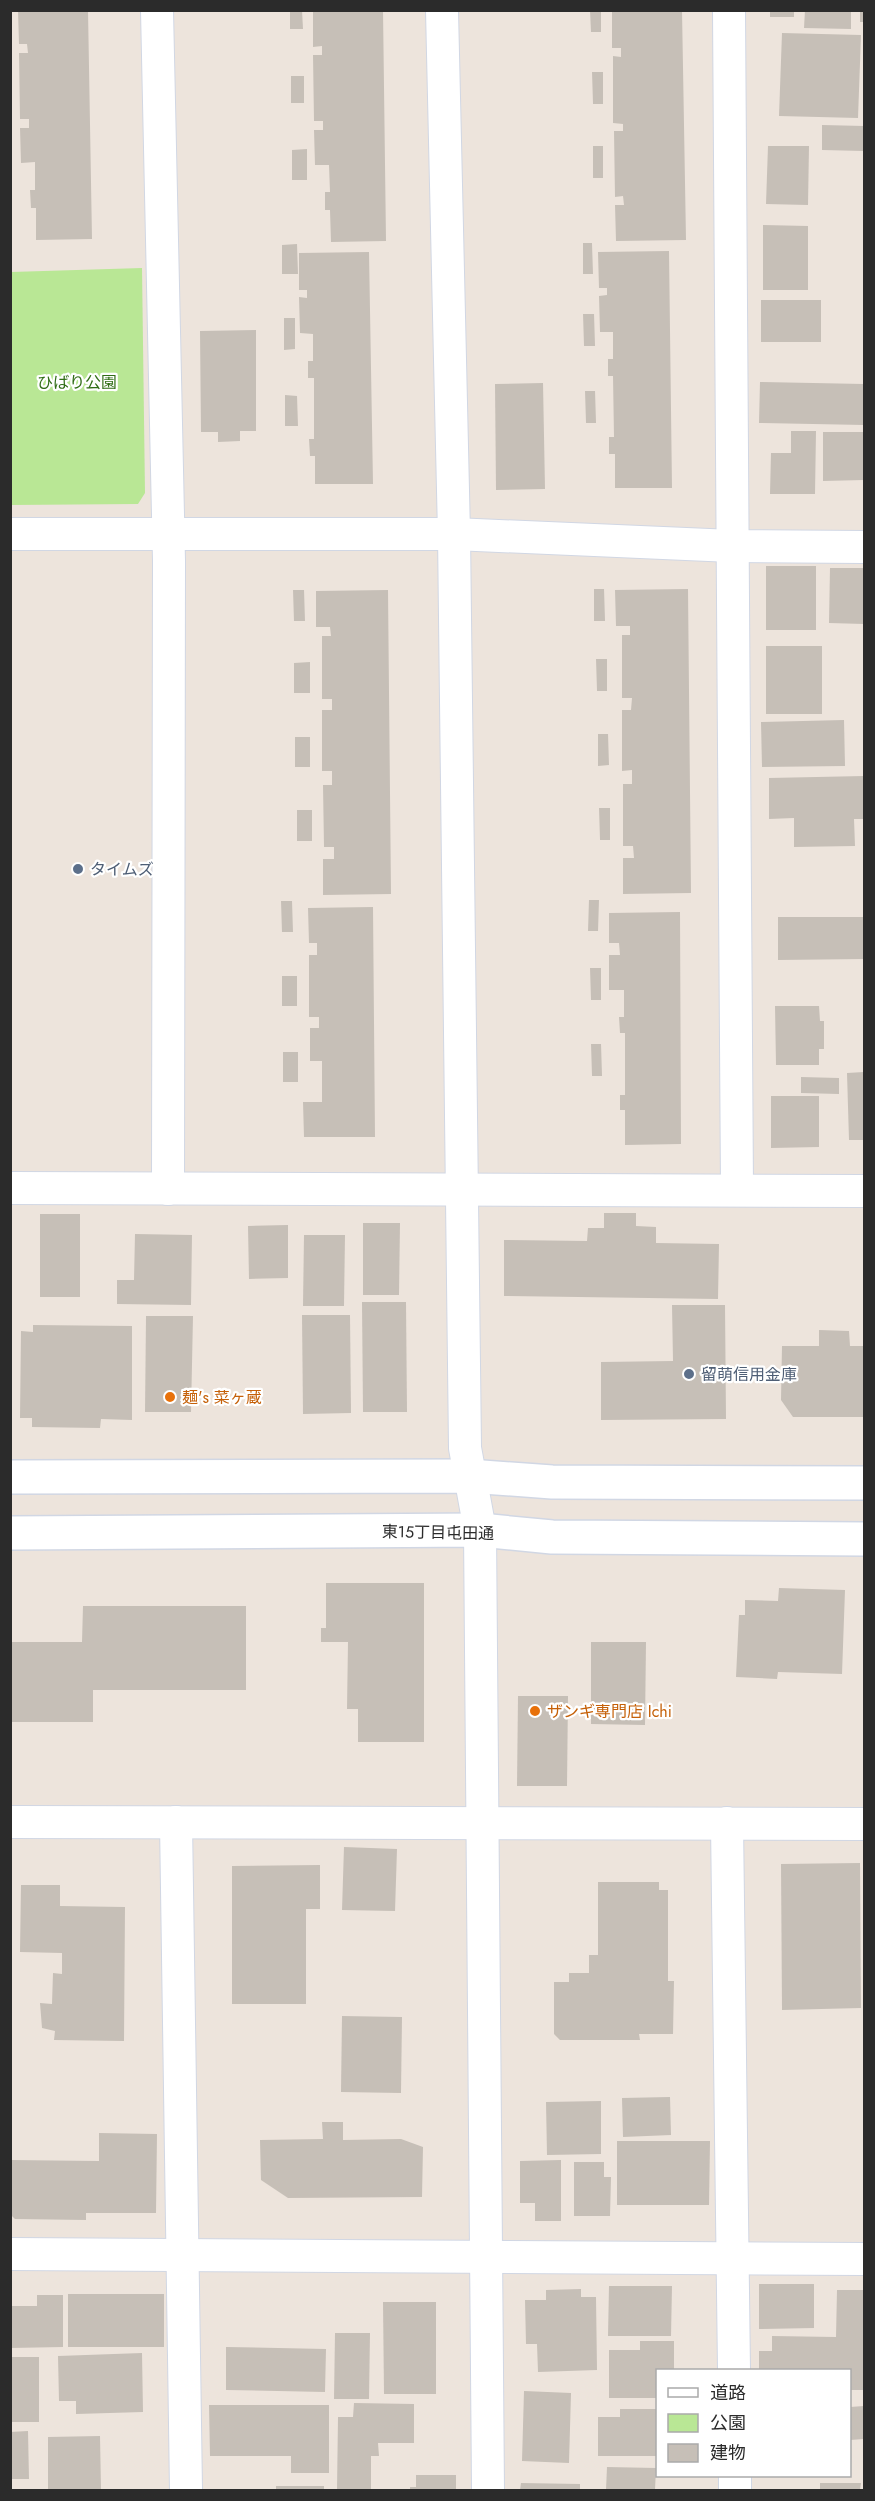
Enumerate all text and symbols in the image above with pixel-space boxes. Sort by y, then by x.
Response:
park label: ひばり公園 [37,371,117,394]
place label: タイムズ [90,858,154,881]
marker: タイムズ [71,862,85,876]
place label: 留萌信用金庫 [701,1363,797,1386]
marker: 留萌信用金庫 [682,1367,696,1381]
place label: 麺's 菜ヶ蔵 [182,1386,262,1409]
marker: 麺's 菜ヶ蔵 [163,1390,177,1404]
street label: 東15丁目屯田通 [382,1520,494,1545]
place label: ザンギ専門店 Ichi [547,1700,672,1723]
marker: ザンギ専門店 Ichi [528,1704,542,1718]
legend [656,2369,851,2477]
text: 道路 [710,2380,746,2406]
text: 公園 [710,2410,746,2436]
text: 建物 [710,2440,746,2466]

